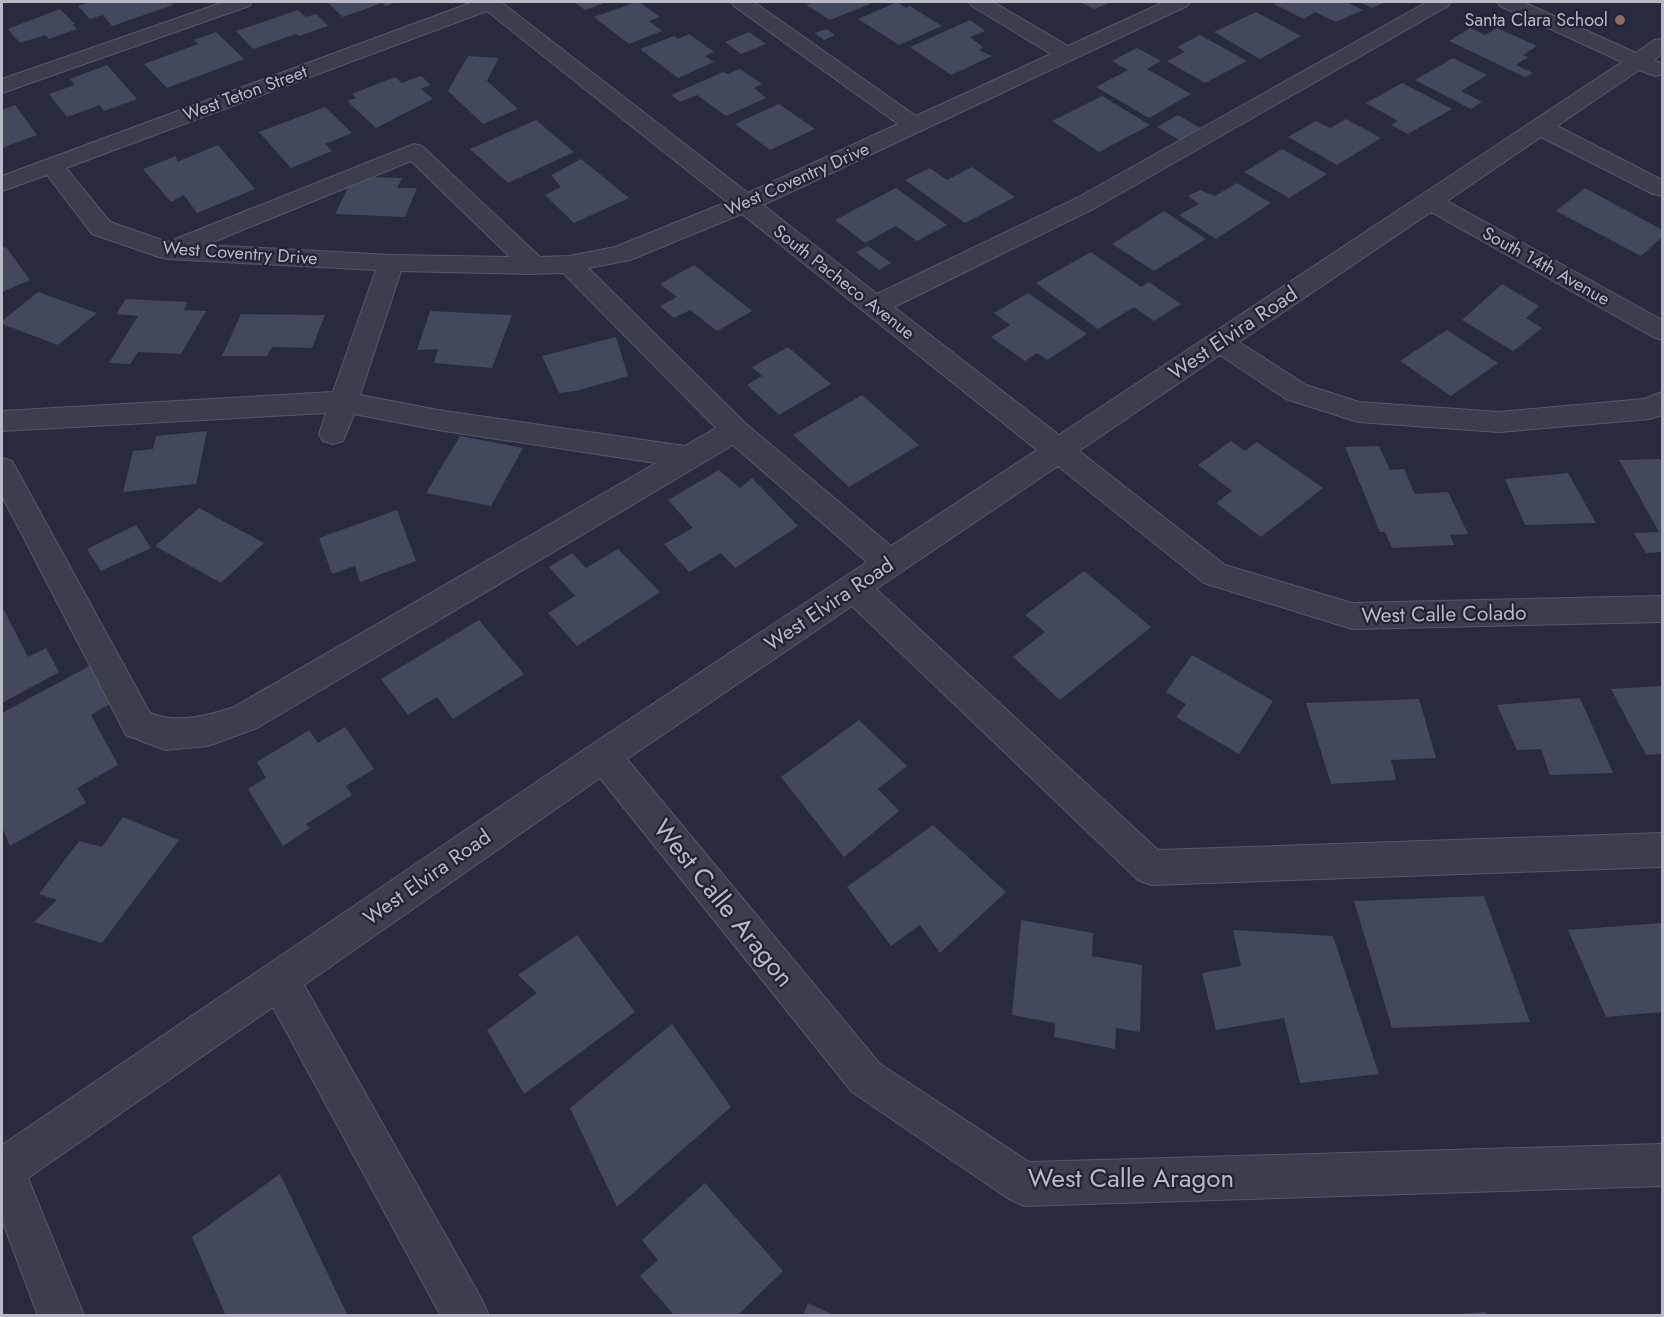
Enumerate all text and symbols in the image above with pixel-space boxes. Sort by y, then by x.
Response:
place label: Santa Clara School [1465,7,1608,33]
marker: Santa Clara School [1613,13,1627,27]
street label: West Teton Street [179,58,311,128]
street label: West Coventry Drive [721,136,873,222]
street label: South Pacheco Avenue [768,218,920,346]
street label: South 14th Avenue [1478,220,1614,312]
street label: West Coventry Drive [162,235,318,271]
street label: West Elvira Road [1163,279,1303,387]
street label: West Elvira Road [759,550,899,658]
street label: West Calle Colado [1361,598,1527,630]
street label: West Calle Aragon [644,811,804,995]
street label: West Elvira Road [357,822,497,932]
street label: West Calle Aragon [1028,1159,1234,1197]

